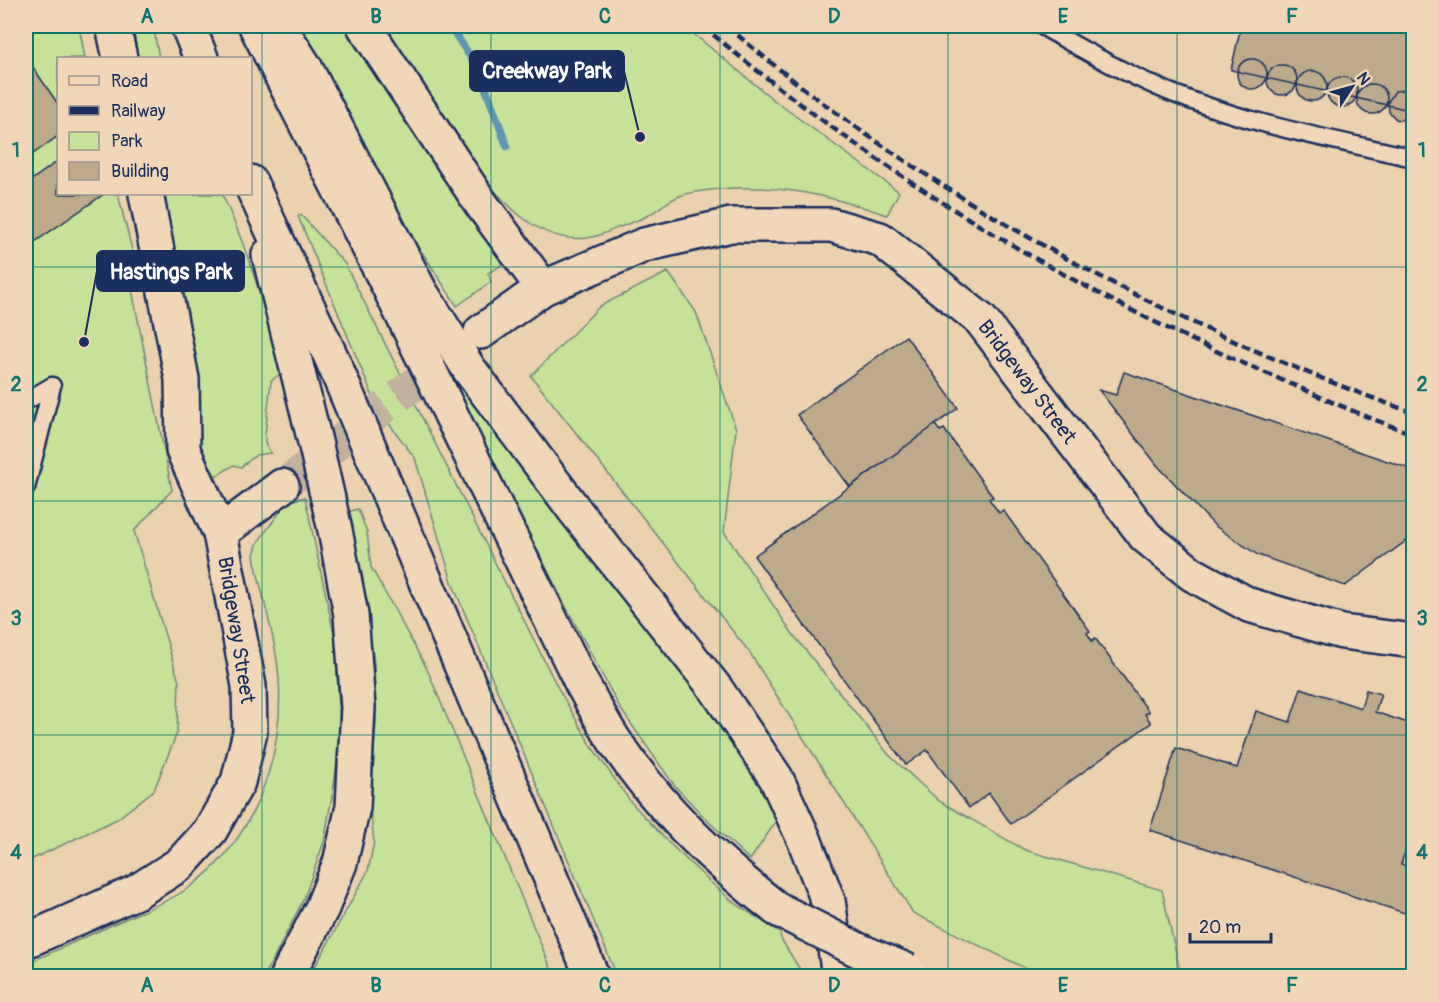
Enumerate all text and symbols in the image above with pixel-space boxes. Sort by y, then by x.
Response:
text: A [141,4,154,29]
text: B [370,4,382,29]
text: C [599,4,611,29]
text: D [828,4,841,29]
text: E [1058,4,1069,29]
text: F [1286,4,1298,29]
callout: Creekway Park [470,51,624,91]
legend [57,57,252,195]
text: Creekway Park [482,57,613,85]
north arrow [1322,57,1382,117]
text: N [1352,69,1375,89]
text: Road [111,70,148,93]
text: Railway [111,100,166,123]
text: Park [111,130,143,153]
text: 1 [12,138,20,163]
text: 1 [1418,138,1426,163]
text: Building [111,160,169,183]
callout: Hastings Park [97,251,244,291]
text: Hastings Park [109,258,233,286]
street label: Bridgeway Street [972,315,1083,450]
text: 2 [10,372,22,397]
text: 2 [1416,372,1428,397]
street label: Bridgeway Street [211,554,261,706]
text: 3 [10,606,22,631]
text: 3 [1416,606,1428,631]
text: 4 [10,840,22,865]
text: 4 [1416,840,1428,865]
scale bar [1190,906,1271,944]
text: 20 m [1199,916,1241,939]
text: A [141,973,154,998]
text: B [370,973,382,998]
text: C [599,973,611,998]
text: D [828,973,841,998]
text: E [1058,973,1069,998]
text: F [1286,973,1298,998]

